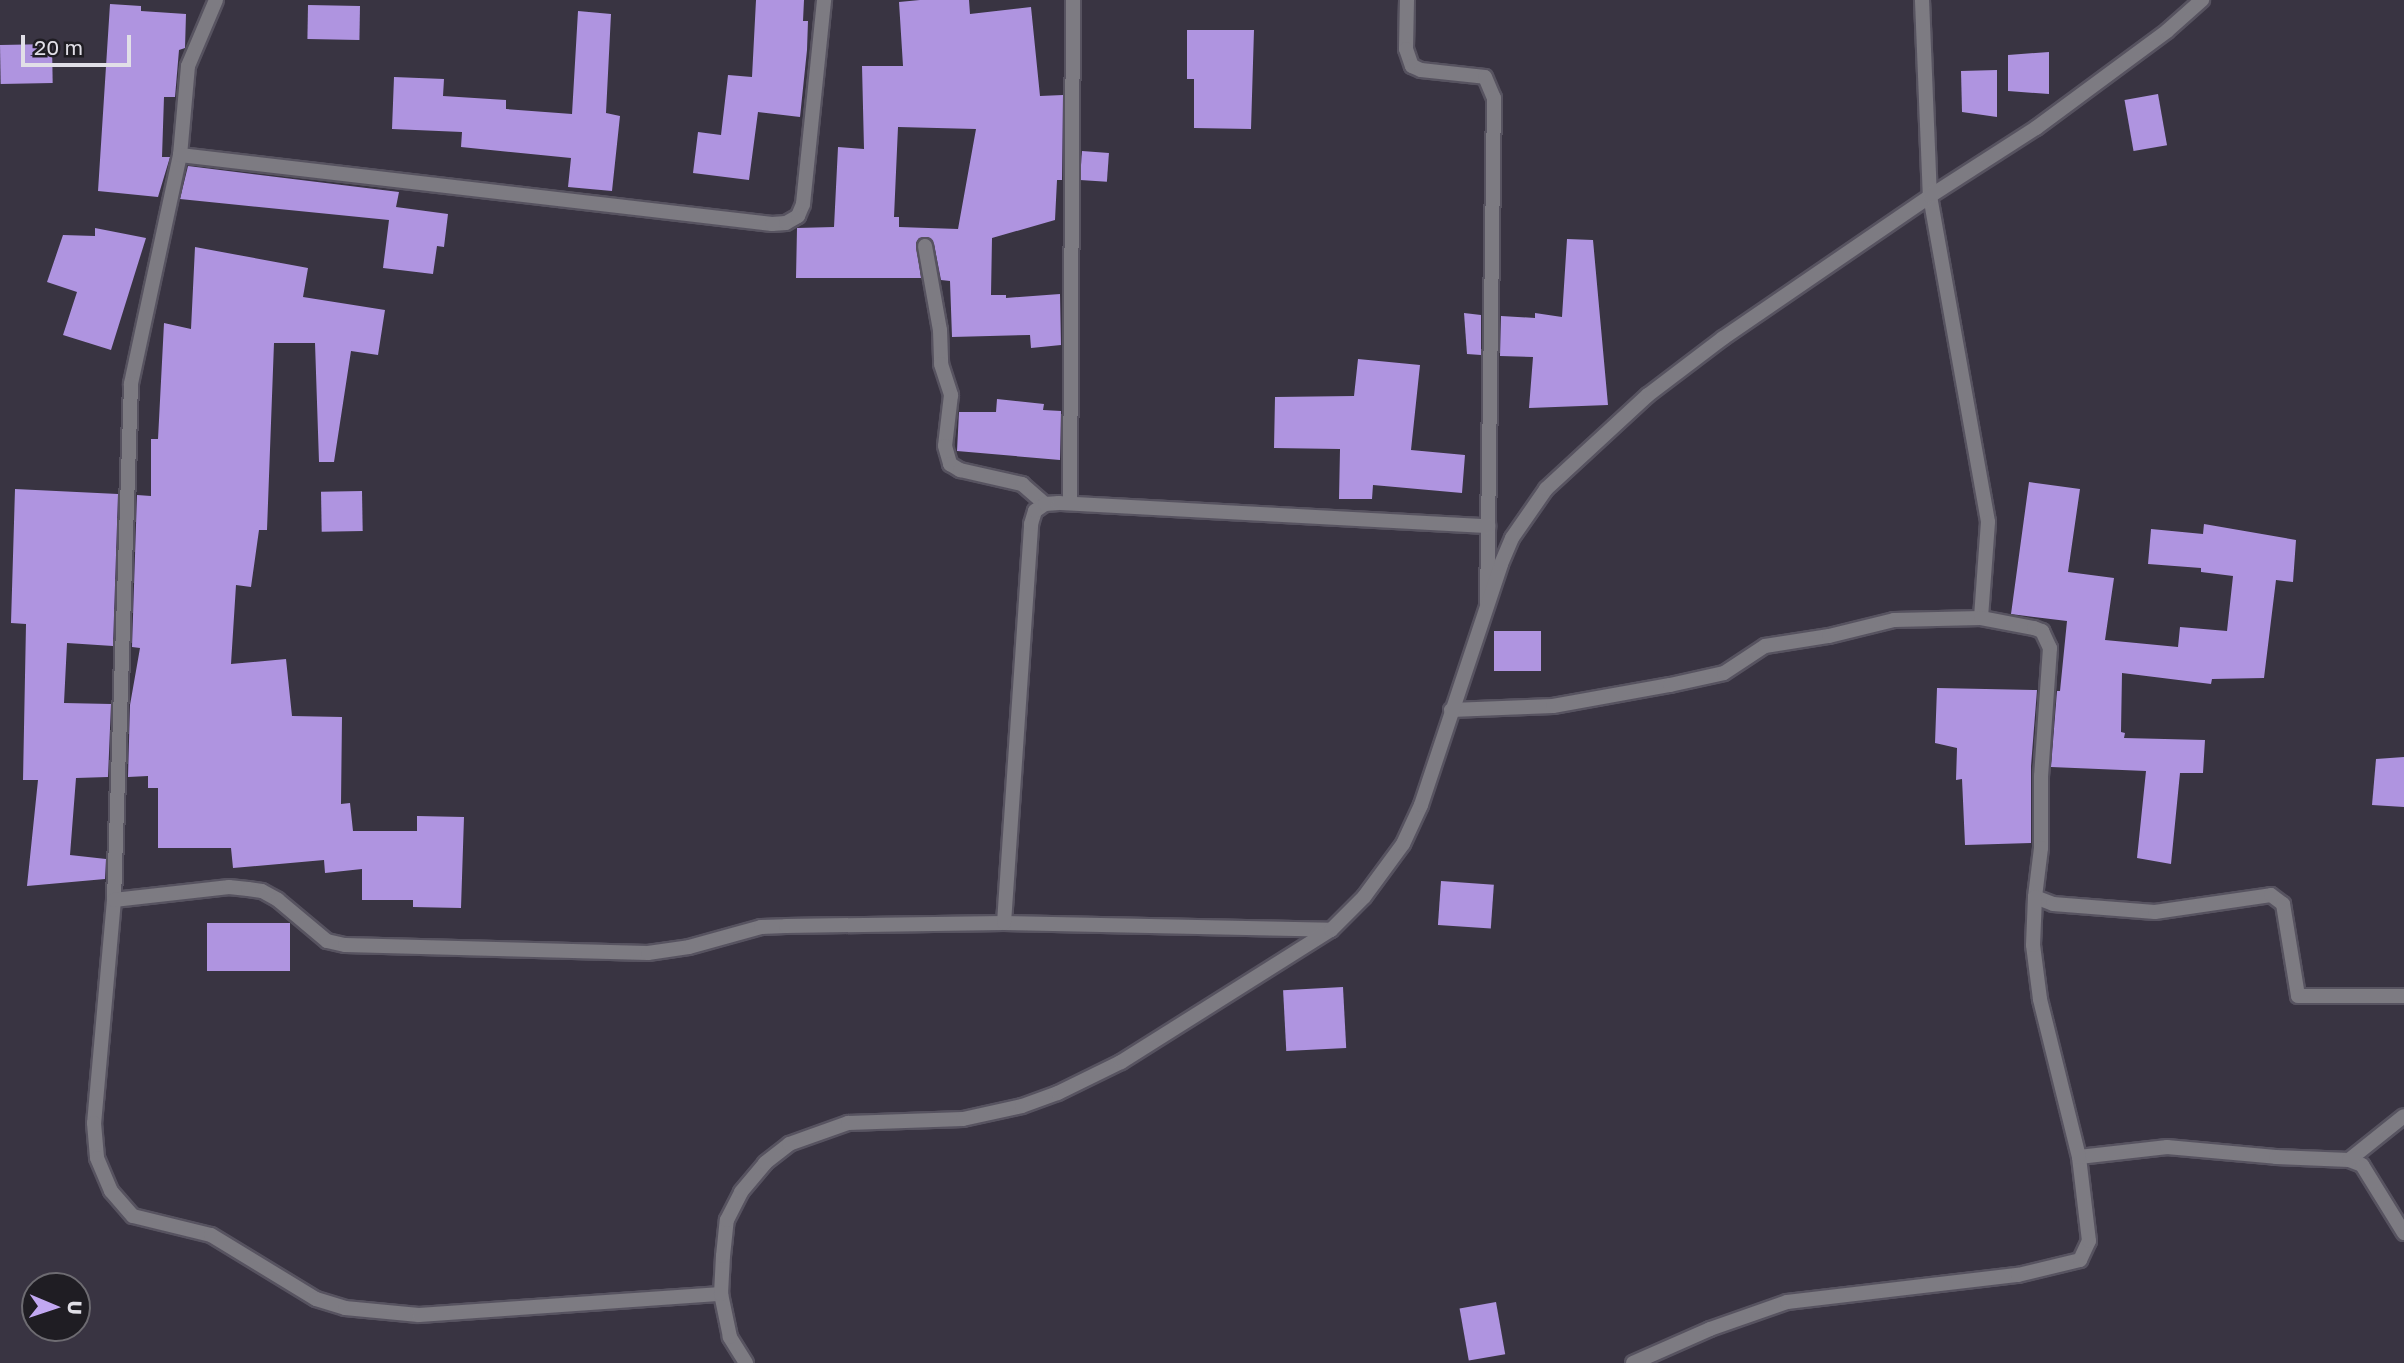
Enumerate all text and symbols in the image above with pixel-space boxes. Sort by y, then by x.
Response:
scale bar [24,21,135,65]
text: 20 m [34,34,83,60]
north arrow [21,1272,91,1342]
text: U [64,1300,87,1315]

